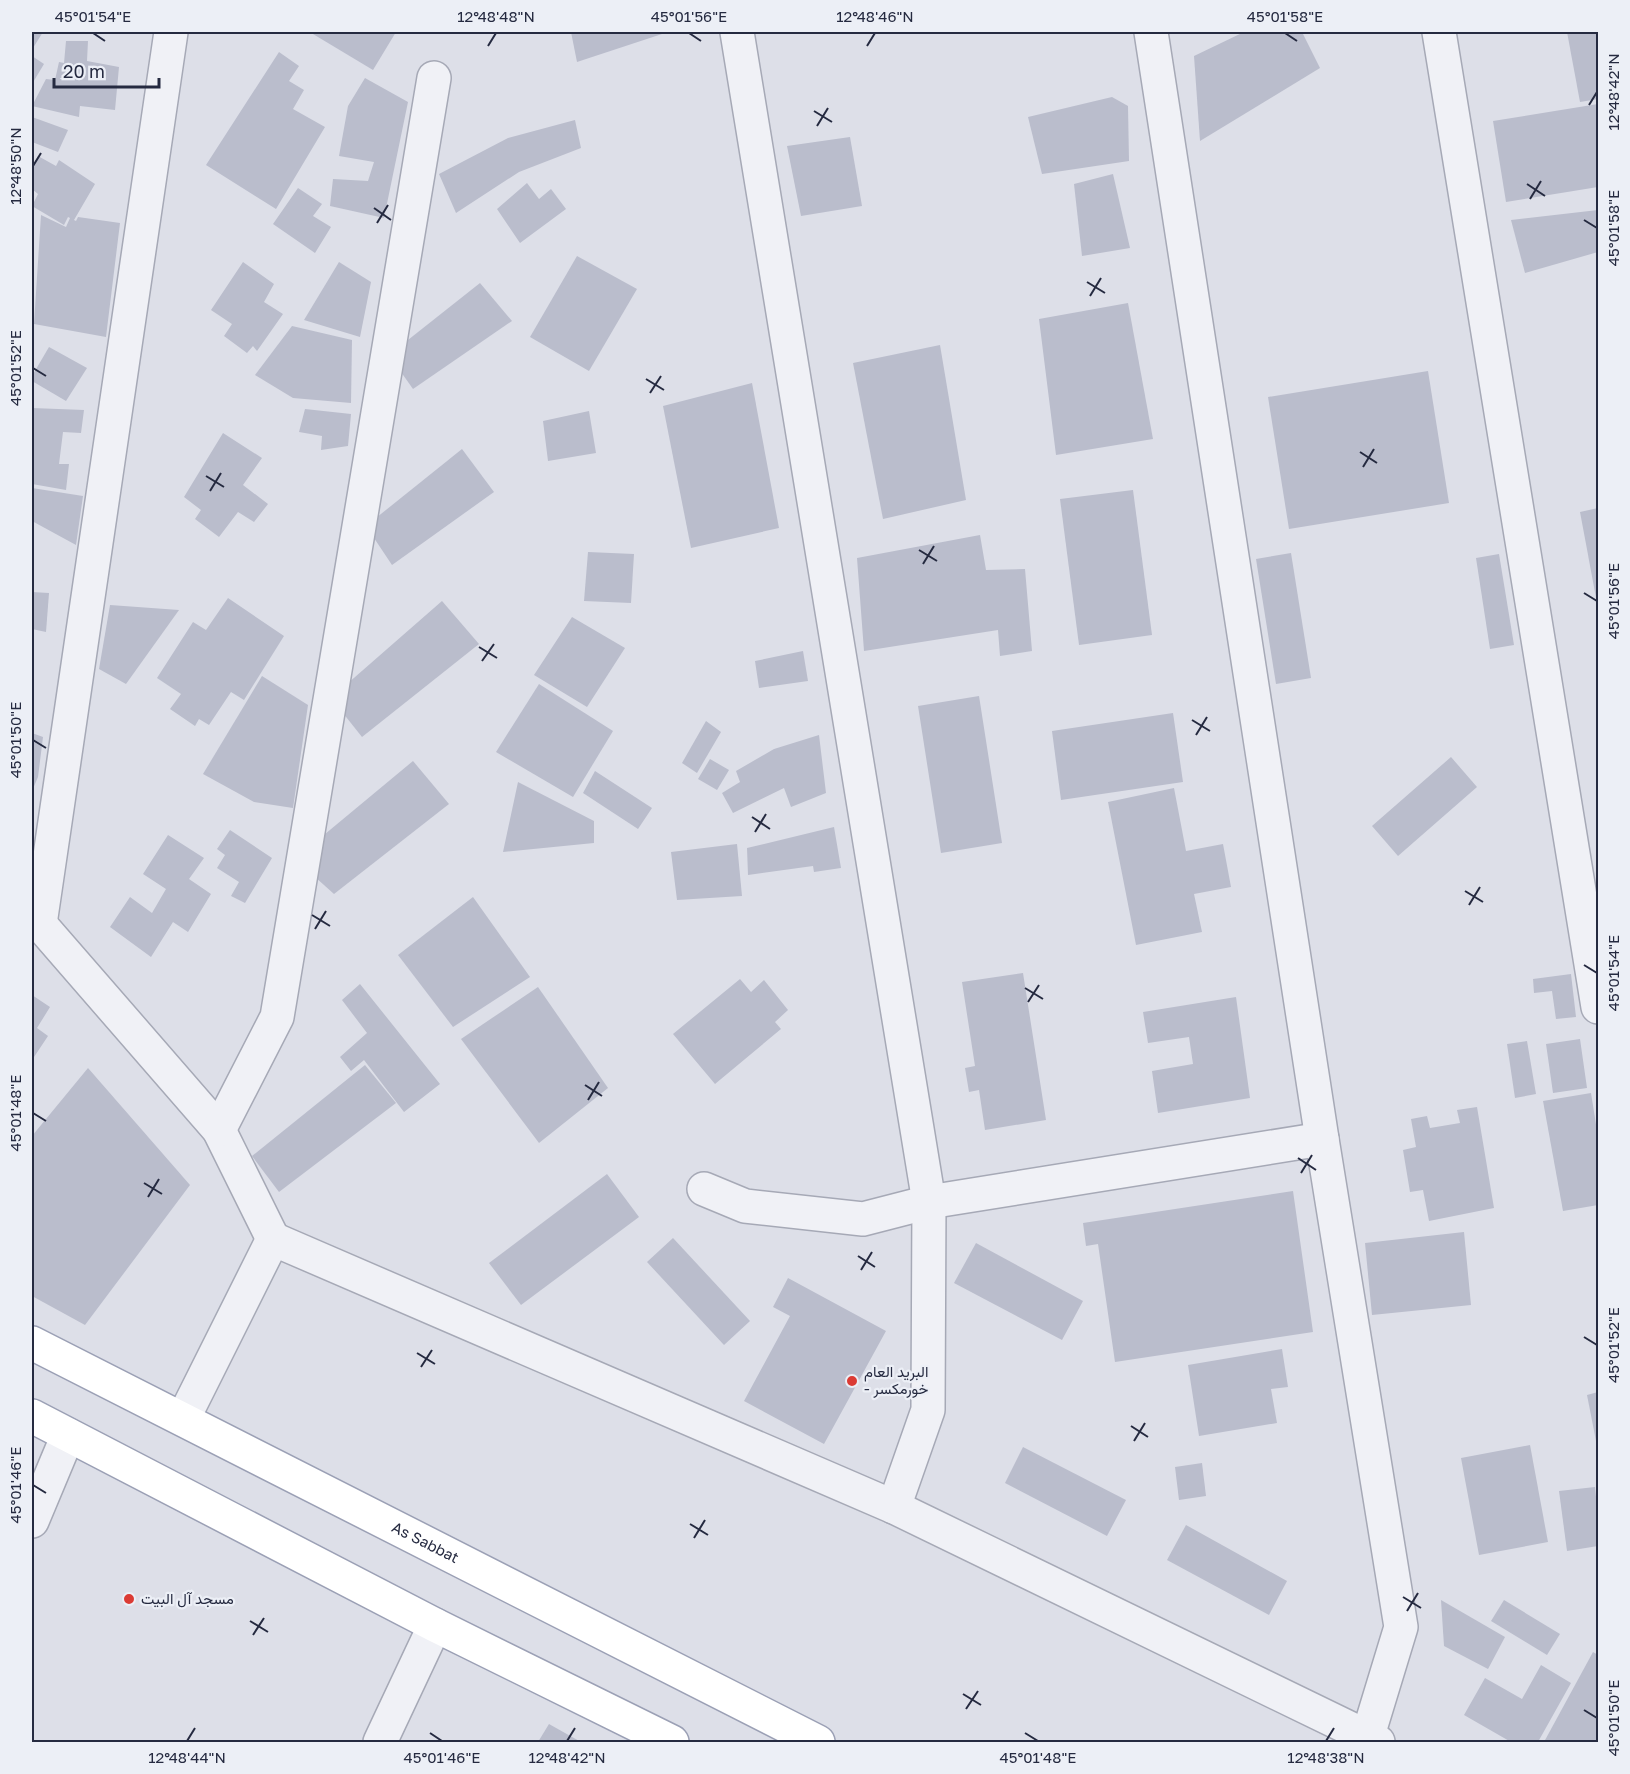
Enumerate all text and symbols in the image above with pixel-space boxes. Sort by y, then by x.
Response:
text: 45°01'54"E [55,7,131,25]
text: 12°48'48"N [457,7,535,25]
text: 45°01'56"E [651,7,727,25]
text: 12°48'46"N [836,7,914,25]
text: 45°01'58"E [1247,7,1323,25]
scale bar [54,51,159,89]
text: 12°48'42"N [1604,53,1622,131]
text: 20 m [63,60,105,82]
text: 12°48'50"N [6,127,24,205]
text: 45°01'58"E [1604,190,1622,266]
text: 45°01'52"E [6,330,24,406]
text: 45°01'56"E [1604,563,1622,639]
text: 45°01'50"E [6,702,24,778]
text: 45°01'54"E [1604,935,1622,1011]
text: 45°01'48"E [6,1075,24,1151]
text: 45°01'52"E [1604,1307,1622,1383]
place label: البريد العام - خورمكسر [864,1362,928,1398]
marker: البريد العام - خورمكسر [845,1374,859,1388]
text: 45°01'46"E [6,1447,24,1523]
street label: As Sabbat [389,1517,462,1566]
place label: مسجد آل البيت [141,1589,234,1608]
marker: مسجد آل البيت [122,1592,136,1606]
text: 45°01'50"E [1604,1680,1622,1756]
text: 12°48'44"N [148,1748,226,1766]
text: 45°01'46"E [404,1748,480,1766]
text: 12°48'42"N [528,1748,606,1766]
text: 45°01'48"E [1000,1748,1076,1766]
text: 12°48'38"N [1287,1748,1365,1766]

